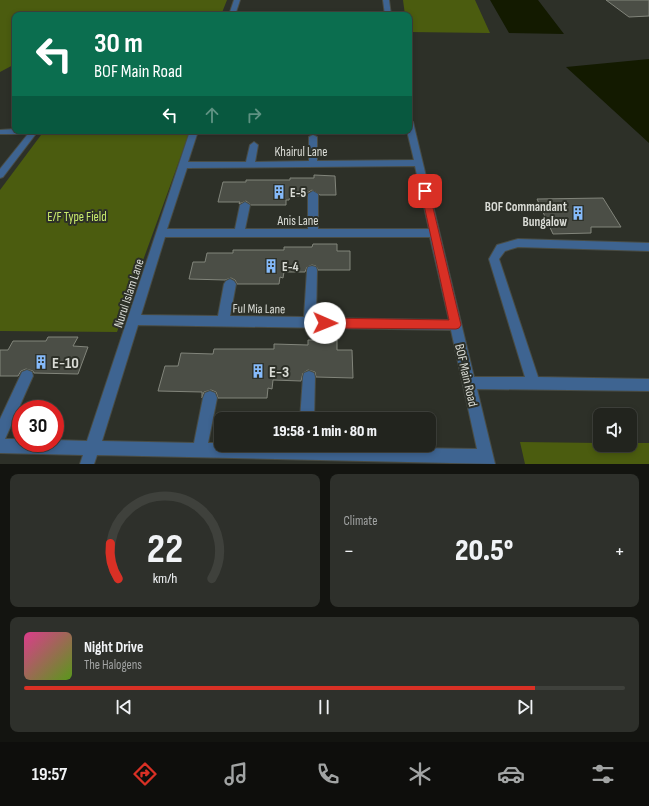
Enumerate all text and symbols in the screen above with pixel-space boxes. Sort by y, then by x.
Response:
text: 30 m [94,27,143,60]
icon: left [28,28,80,80]
text: BOF Main Road [94,61,182,82]
icon: left [159,104,181,126]
icon: ahead [201,104,223,126]
icon: right [243,104,265,126]
street label: Khairul Lane [274,144,328,160]
pin [408,174,442,208]
icon: arrive [414,180,436,202]
building icon: E-5 [271,184,287,200]
place label: E-5 [290,185,307,201]
place label: BOF Commandant Bungalow [485,199,568,230]
building icon: BOF Commandant Bungalow [570,205,586,221]
park label: E/F Type Field [47,209,107,225]
street label: Anis Lane [276,213,319,229]
street label: Nurul Islam Lane [110,257,148,330]
building icon: E-4 [263,258,279,274]
place label: E-4 [282,259,299,275]
street label: Ful Mia Lane [233,301,285,317]
position arrow [304,302,346,344]
street label: BOF Main Road [451,342,481,408]
building icon: E-10 [33,354,49,370]
place label: E-10 [52,354,79,373]
building icon: E-3 [250,363,266,379]
place label: E-3 [269,363,289,382]
speed limit sign: 30 [12,400,64,452]
map controls [593,408,637,452]
button: sound [593,408,637,452]
text: 19:58 · 1 min · 80 m [273,422,377,441]
text: Climate [344,513,377,529]
text: 22 [147,524,183,573]
text: 20.5° [455,533,513,569]
text: − [344,538,354,565]
text: + [614,538,625,565]
text: km/h [152,569,177,586]
text: Night Drive [84,638,143,657]
text: The Halogens [84,657,142,673]
icon: previous [113,696,135,718]
icon: pause [313,696,335,718]
icon: next [514,696,536,718]
icon: directions [131,760,159,788]
icon: music [222,760,250,788]
icon: phone [314,760,342,788]
icon: climate [406,760,434,788]
icon: car [497,760,525,788]
icon: filters [589,760,617,788]
text: 19:57 [32,764,67,785]

